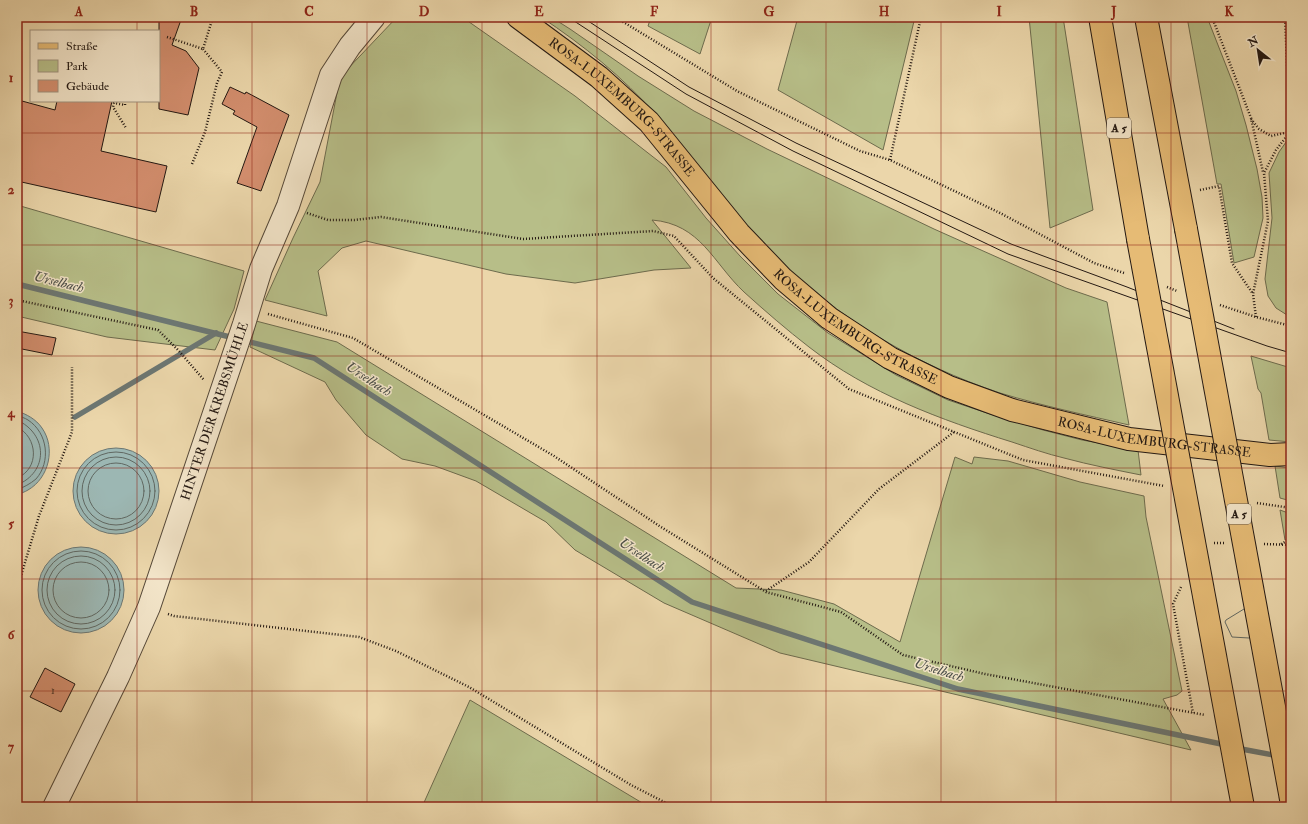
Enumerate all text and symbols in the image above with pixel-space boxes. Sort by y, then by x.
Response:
text: A [74,4,84,20]
text: B [190,4,198,20]
text: C [304,4,314,20]
text: D [419,4,430,20]
text: E [534,4,544,20]
text: F [650,4,659,20]
text: G [764,4,775,20]
text: H [879,4,890,20]
text: I [996,4,1002,20]
text: J [1110,4,1117,21]
text: K [1224,4,1234,20]
legend [30,30,160,102]
north arrow [1238,30,1278,70]
text: N [1245,33,1262,50]
street label: ROSA-LUXEMBURG-STRASSE [545,34,698,180]
text: Straße [66,39,97,54]
text: Park [66,59,88,74]
text: 1 [9,70,14,86]
text: Gebäude [66,79,109,94]
road number: A 5 [1107,118,1131,138]
text: 2 [8,182,15,198]
street label: ROSA-LUXEMBURG-STRASSE [770,266,940,388]
water label: Urselbach [32,268,86,296]
text: 3 [9,293,14,309]
street label: HINTER DER KREBSMÜHLE [177,320,252,502]
water label: Urselbach [343,358,395,400]
text: 4 [6,405,15,421]
street label: ROSA-LUXEMBURG-STRASSE [1056,414,1252,461]
road number: A 5 [1227,504,1251,524]
text: 5 [8,516,14,532]
water label: Urselbach [616,534,668,576]
text: 6 [8,627,16,643]
water label: Urselbach [912,654,966,686]
house number: 1 [51,684,55,697]
text: 7 [8,739,15,755]

